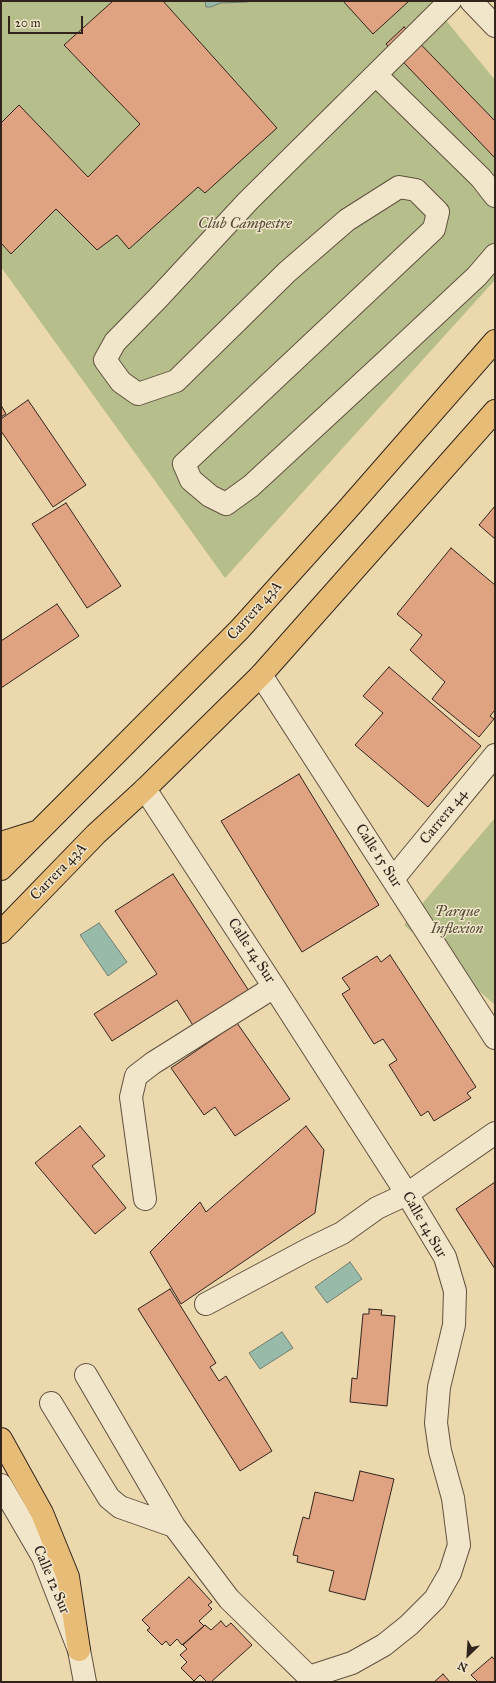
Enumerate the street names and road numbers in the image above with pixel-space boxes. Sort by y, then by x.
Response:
street label: Carrera 43A [224,578,286,644]
street label: Carrera 44 [416,786,472,848]
street label: Calle 15 Sur [351,821,405,891]
street label: Carrera 43A [27,839,91,905]
street label: Calle 14 Sur [223,915,279,987]
street label: Calle 14 Sur [398,1189,450,1261]
street label: Calle 12 Sur [28,1543,74,1617]

